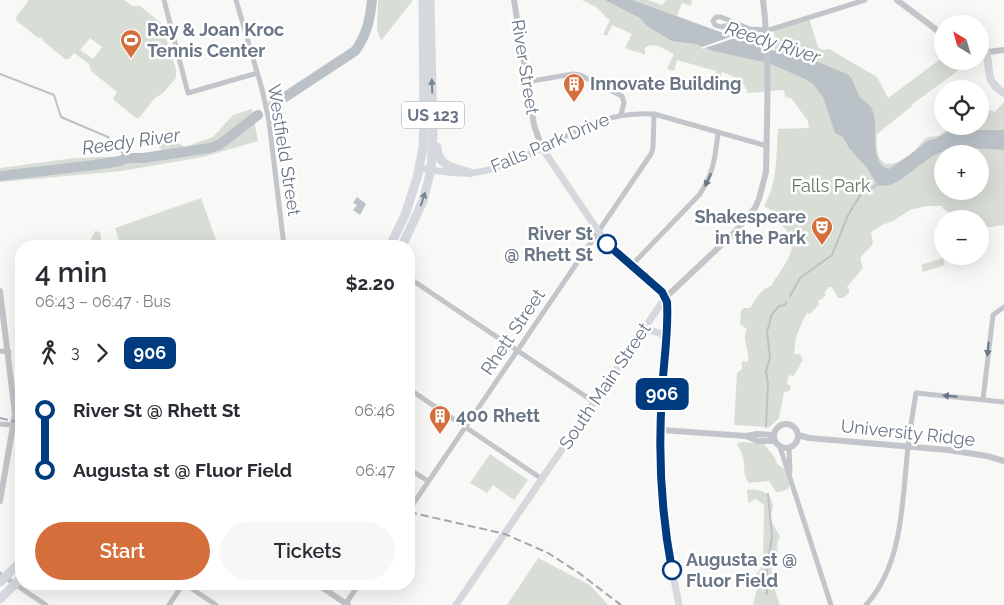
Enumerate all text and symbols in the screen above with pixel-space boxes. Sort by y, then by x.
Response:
north arrow [934,15,989,70]
map controls [934,15,989,265]
water label: Reedy River [723,16,825,68]
street label: River Street [508,18,543,116]
place label: Ray & Joan Kroc Tennis Center [147,19,284,61]
sports icon: Ray & Joan Kroc Tennis Center [119,28,143,59]
building icon: Innovate Building [562,72,586,103]
place label: Innovate Building [590,73,741,94]
one-way arrow [428,78,436,94]
button: locate [934,80,989,135]
street label: Westfield Street [264,83,305,217]
road number: US 123 [402,102,464,128]
street label: Falls Park Drive [487,108,613,177]
water label: Reedy River [81,123,183,159]
button: + [934,145,989,200]
one-way arrow [703,173,711,187]
park label: Falls Park [791,175,871,196]
one-way arrow [419,191,427,206]
place label: Shakespeare in the Park [694,206,807,248]
button: − [934,210,989,265]
theatre icon: Shakespeare in the Park [810,215,834,246]
place label: River St @ Rhett St [504,223,593,265]
marker: River St @ Rhett St [597,234,617,254]
text: 4 min [35,256,107,289]
text: $2.20 [346,272,395,294]
street label: Rhett Street [476,285,549,379]
text: 06:43 – 06:47 · Bus [35,292,171,311]
street label: South Main Street [555,319,655,453]
icon: walk [35,339,63,367]
icon: forward [88,339,116,367]
text: 906 [134,342,166,363]
one-way arrow [984,342,992,358]
text: 3 [71,343,80,362]
line badge: 906 [633,378,691,410]
text: 906 [646,383,678,404]
one-way arrow [941,392,957,400]
text: River St @ Rhett St [73,399,240,421]
text: 06:46 [354,401,395,420]
building icon: 400 Rhett [428,404,452,435]
place label: 400 Rhett [456,405,540,426]
street label: University Ridge [840,415,977,450]
text: Augusta st @ Fluor Field [73,459,292,481]
text: 06:47 [355,461,395,480]
button: Start [35,522,210,580]
button: Tickets [220,522,395,580]
place label: Augusta st @ Fluor Field [686,549,797,591]
marker: Augusta st @ Fluor Field [662,560,682,580]

